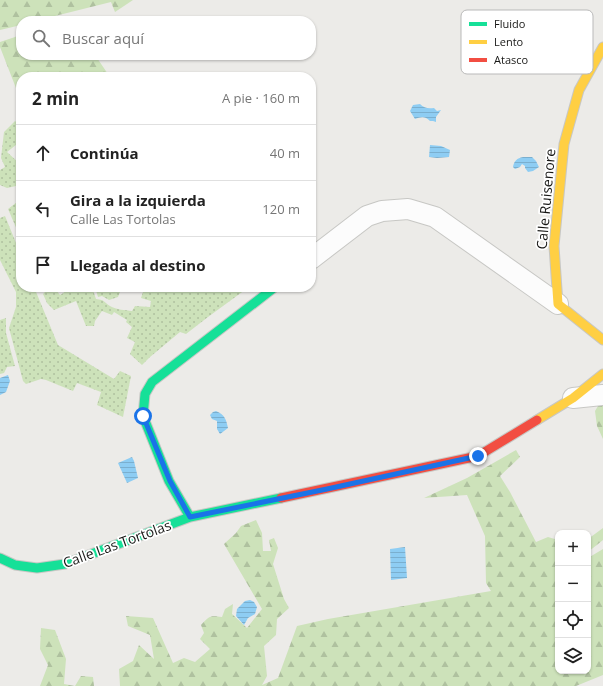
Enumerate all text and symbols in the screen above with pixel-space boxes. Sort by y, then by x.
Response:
legend [461,10,593,74]
search box [16,16,316,60]
text: Fluido [494,16,526,31]
icon: search [30,27,52,49]
text: Buscar aquí [62,28,144,48]
text: Lento [494,34,524,49]
text: Atasco [494,52,529,67]
text: 2 min [32,87,79,110]
text: A pie · 160 m [222,89,300,107]
icon: ahead [32,142,54,164]
text: Continúa [70,143,139,163]
text: 40 m [270,144,300,162]
street label: Calle Ruisenore [532,148,559,250]
text: Gira a la izquierda [70,190,206,210]
icon: left [32,198,54,220]
text: 120 m [262,200,300,218]
text: Calle Las Tortolas [70,210,176,228]
icon: arrive [32,254,54,276]
text: Llegada al destino [70,255,205,275]
route start [134,407,152,425]
route end [469,447,487,465]
street label: Calle Las Tortolas [60,515,174,572]
map controls [555,530,591,674]
button: + [555,530,591,566]
button: − [555,566,591,602]
button: locate [555,602,591,638]
button: layers [555,638,591,674]

